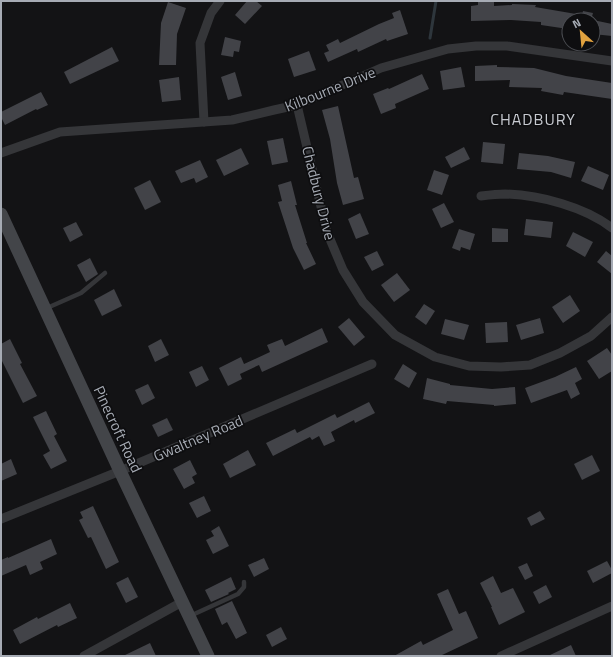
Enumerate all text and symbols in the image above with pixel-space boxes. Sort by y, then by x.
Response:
north arrow [561,12,601,52]
text: N [569,14,583,32]
street label: Kilbourne Drive [281,60,379,118]
district label: CHADBURY [490,107,576,131]
street label: Chadbury Drive [296,144,342,242]
street label: Pinecroft Road [88,382,148,476]
street label: Gwaltney Road [150,409,246,467]

